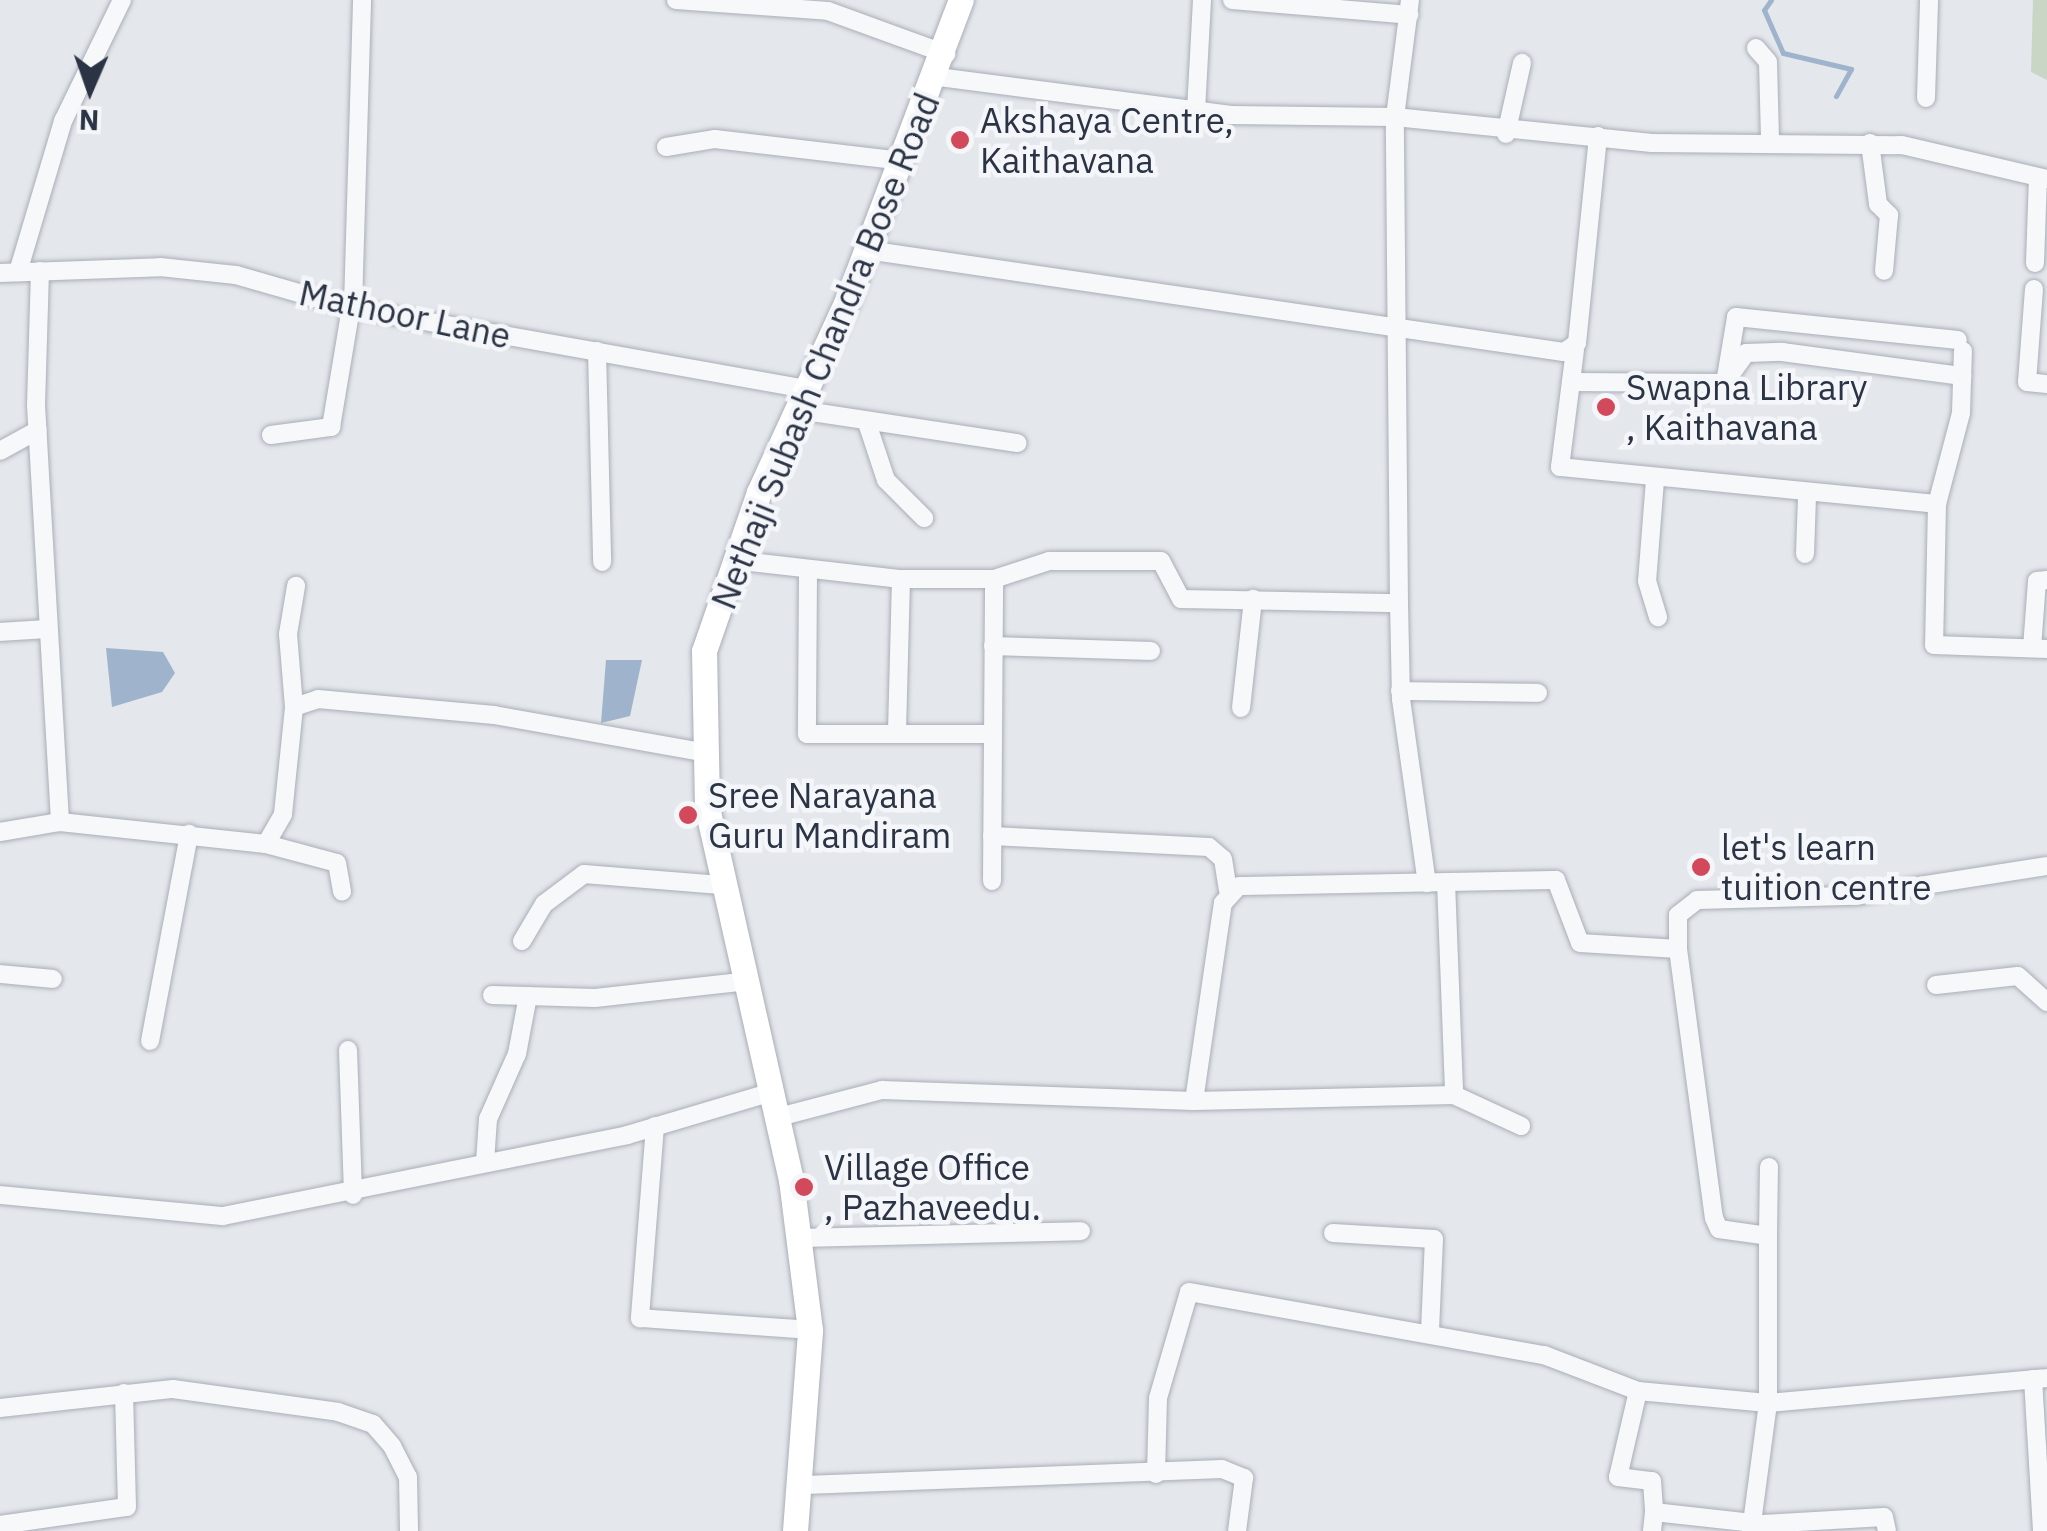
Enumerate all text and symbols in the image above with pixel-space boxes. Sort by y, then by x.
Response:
north arrow [40,40,140,140]
street label: Nethaji Subash Chandra Bose Road [702,87,948,615]
place label: Akshaya Centre, Kaithavana [980,99,1234,181]
text: N [78,102,100,139]
marker: Akshaya Centre, Kaithavana [949,129,971,151]
street label: Mathoor Lane [296,271,514,357]
place label: Swapna Library , Kaithavana [1626,366,1867,448]
marker: Swapna Library , Kaithavana [1595,396,1617,418]
place label: Sree Narayana Guru Mandiram [708,774,951,856]
marker: Sree Narayana Guru Mandiram [677,804,699,826]
place label: let's learn tuition centre [1721,826,1931,908]
marker: let's learn tuition centre [1690,856,1712,878]
place label: Village Office , Pazhaveedu. [824,1146,1041,1228]
marker: Village Office , Pazhaveedu. [793,1176,815,1198]

